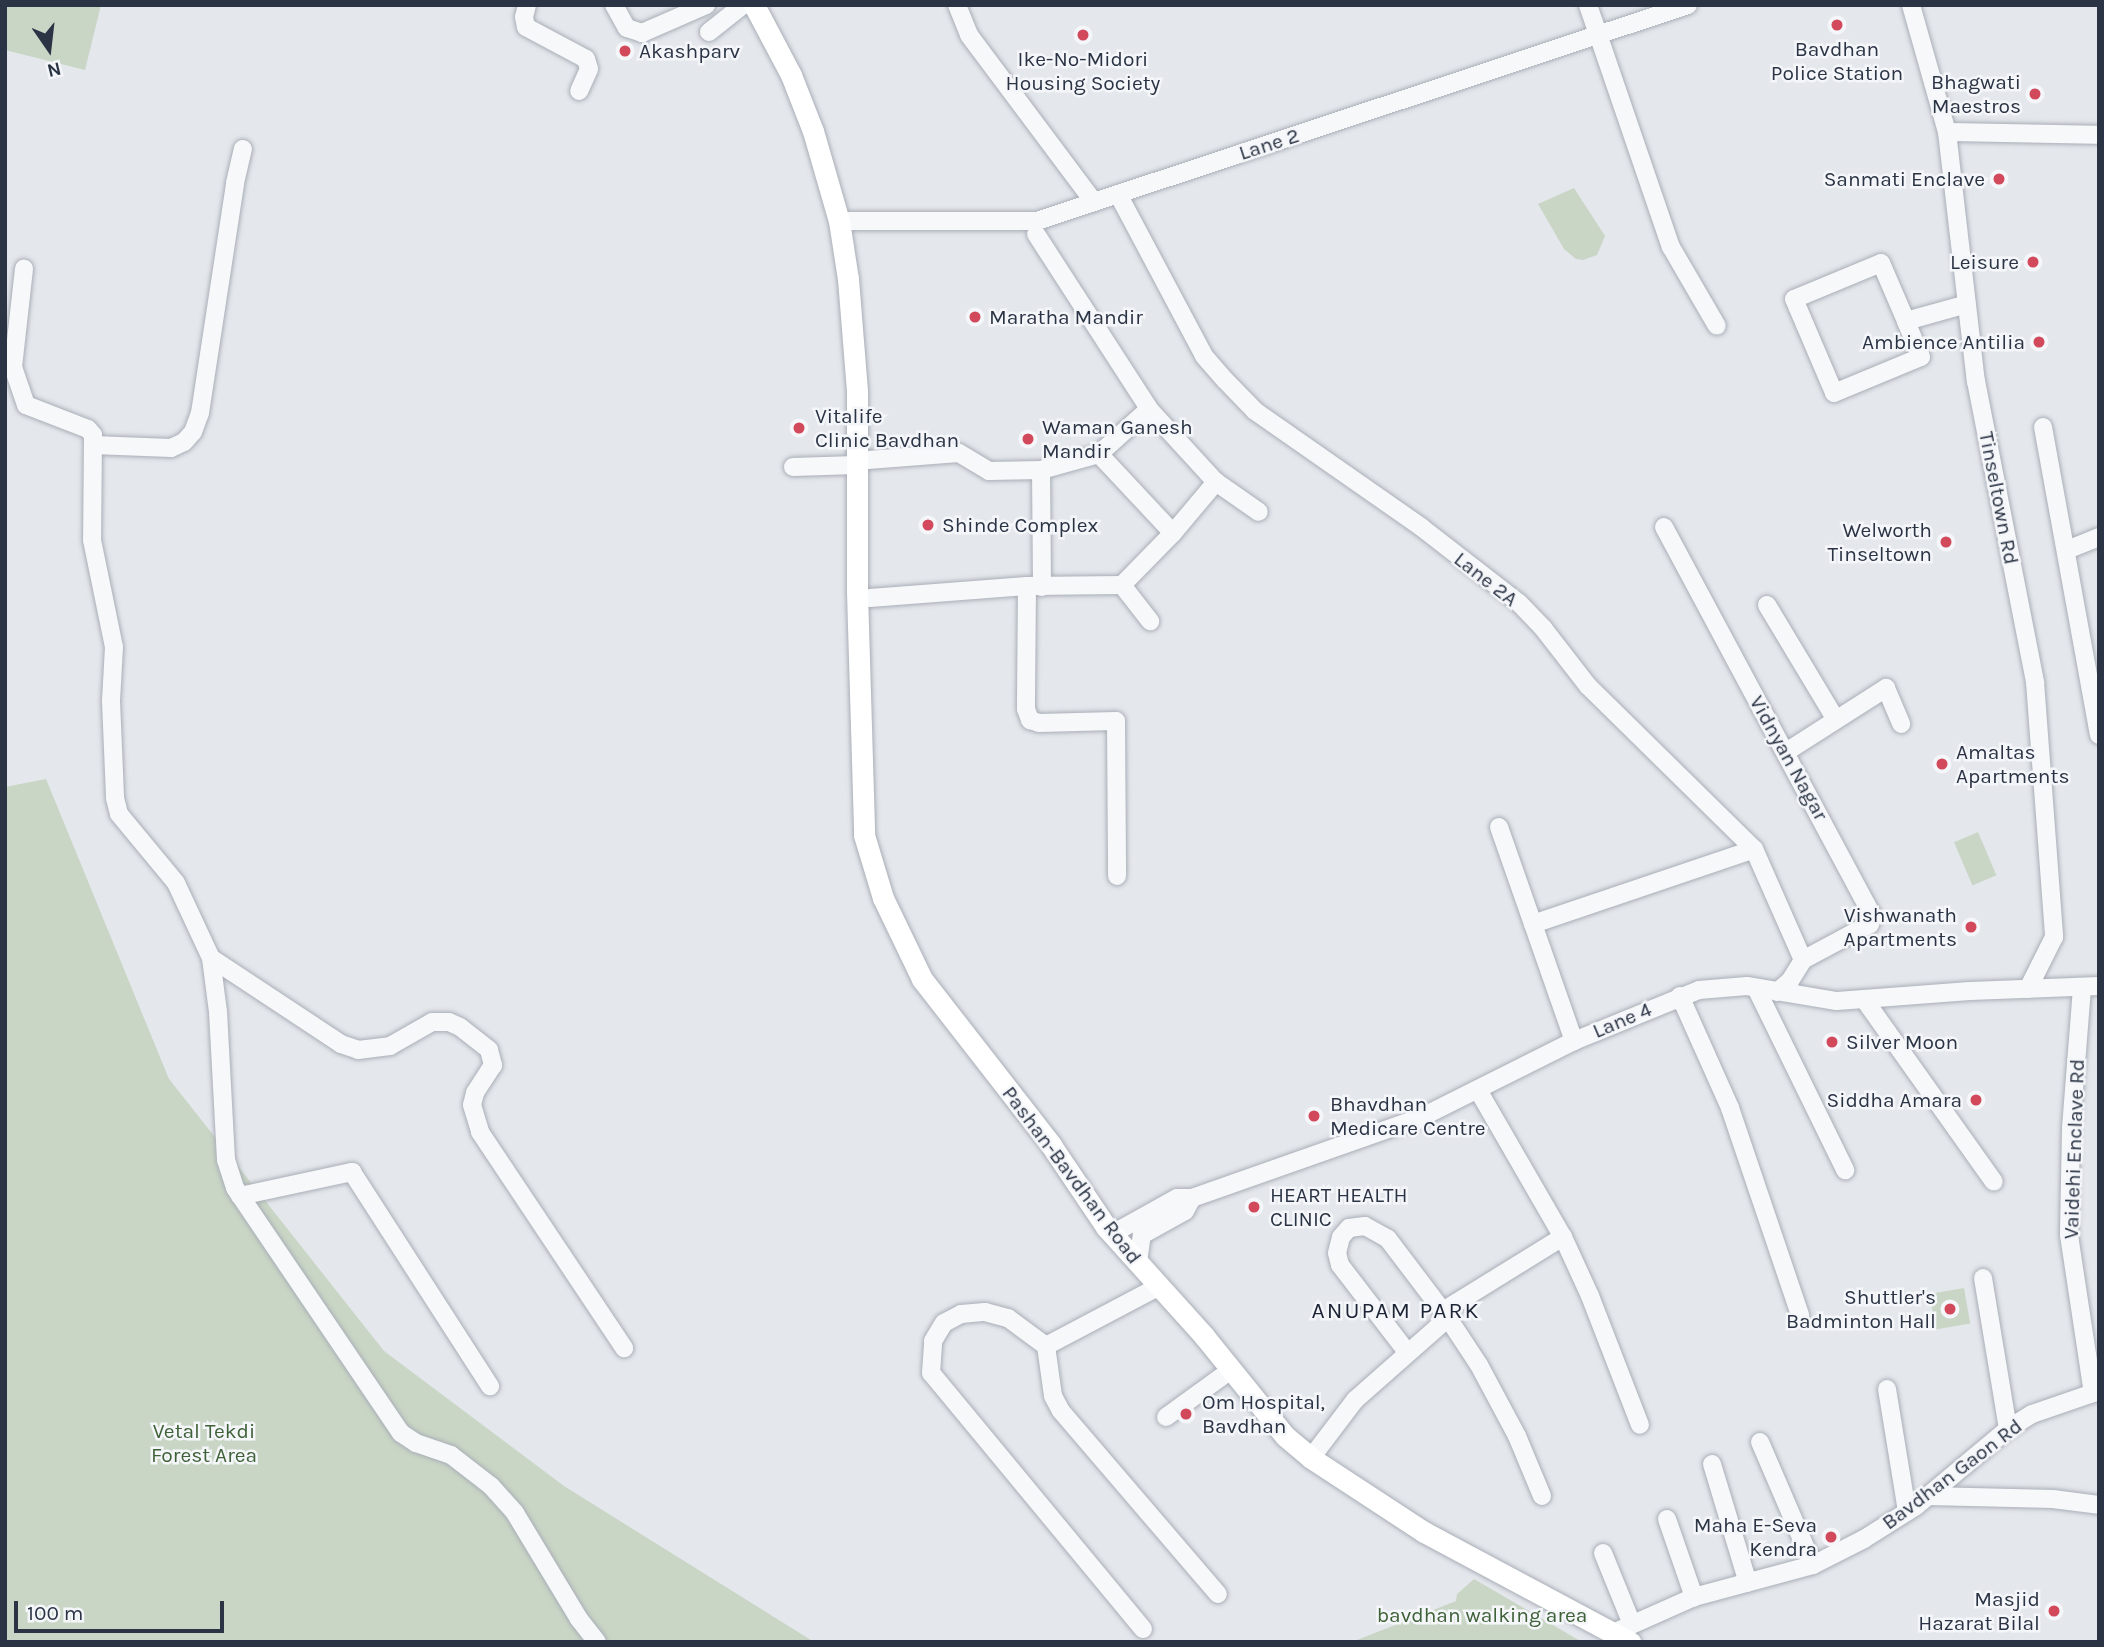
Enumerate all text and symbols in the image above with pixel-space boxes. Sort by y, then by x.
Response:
north arrow [14,14,84,84]
marker: Bavdhan Police Station [1829,17,1845,33]
marker: Ike-No-Midori Housing Society [1075,27,1091,43]
place label: Bavdhan Police Station [1771,36,1903,86]
place label: Akashparv [639,38,740,64]
marker: Akashparv [617,43,633,59]
place label: Ike-No-Midori Housing Society [1006,46,1160,96]
text: N [45,57,63,82]
place label: Bhagwati Maestros [1931,69,2021,119]
marker: Bhagwati Maestros [2027,86,2043,102]
street label: Lane 2 [1236,122,1302,166]
place label: Sanmati Enclave [1824,166,1985,192]
marker: Sanmati Enclave [1991,171,2007,187]
place label: Leisure [1950,249,2019,275]
marker: Leisure [2025,254,2041,270]
place label: Maratha Mandir [989,304,1143,330]
marker: Maratha Mandir [967,309,983,325]
place label: Ambience Antilia [1862,329,2025,355]
marker: Ambience Antilia [2031,334,2047,350]
place label: Vitalife Clinic Bavdhan [815,403,959,453]
place label: Waman Ganesh Mandir [1042,414,1193,464]
marker: Vitalife Clinic Bavdhan [789,418,809,438]
street label: Tinseltown Rd [1974,429,2024,567]
marker: Waman Ganesh Mandir [1020,431,1036,447]
place label: Shinde Complex [942,512,1098,538]
marker: Shinde Complex [920,517,936,533]
place label: Welworth Tinseltown [1828,517,1932,567]
marker: Welworth Tinseltown [1938,534,1954,550]
street label: Lane 2A [1449,546,1523,612]
street label: Vidnyan Nagar [1744,691,1834,825]
place label: Amaltas Apartments [1956,739,2069,789]
marker: Amaltas Apartments [1934,756,1950,772]
place label: Vishwanath Apartments [1844,902,1957,952]
marker: Vishwanath Apartments [1963,919,1979,935]
street label: Lane 4 [1589,996,1655,1044]
place label: Silver Moon [1846,1029,1958,1055]
marker: Silver Moon [1824,1034,1840,1050]
street label: Vaidehi Enclave Rd [2058,1058,2090,1240]
street label: Pashan-Bavdhan Road [997,1081,1147,1269]
place label: Siddha Amara [1827,1087,1962,1113]
place label: Bhavdhan Medicare Centre [1330,1091,1486,1141]
marker: Siddha Amara [1968,1092,1984,1108]
marker: Bhavdhan Medicare Centre [1304,1106,1324,1126]
place label: HEART HEALTH CLINIC [1270,1182,1408,1232]
marker: HEART HEALTH CLINIC [1244,1197,1264,1217]
place label: Shuttler's Badminton Hall [1786,1284,1936,1334]
district label: ANUPAM PARK [1313,1297,1479,1325]
marker: Shuttler's Badminton Hall [1942,1301,1958,1317]
place label: Om Hospital, Bavdhan [1202,1389,1325,1439]
marker: Om Hospital, Bavdhan [1176,1404,1196,1424]
street label: Bavdhan Gaon Rd [1877,1413,2027,1535]
park label: Vetal Tekdi Forest Area [151,1418,257,1468]
place label: Maha E-Seva Kendra [1694,1512,1817,1562]
marker: Maha E-Seva Kendra [1823,1529,1839,1545]
place label: Masjid Hazarat Bilal [1918,1586,2040,1636]
scale bar [18,1588,228,1632]
text: 100 m [27,1601,84,1625]
park label: bavdhan walking area [1377,1602,1587,1628]
marker: Masjid Hazarat Bilal [2046,1603,2062,1619]

